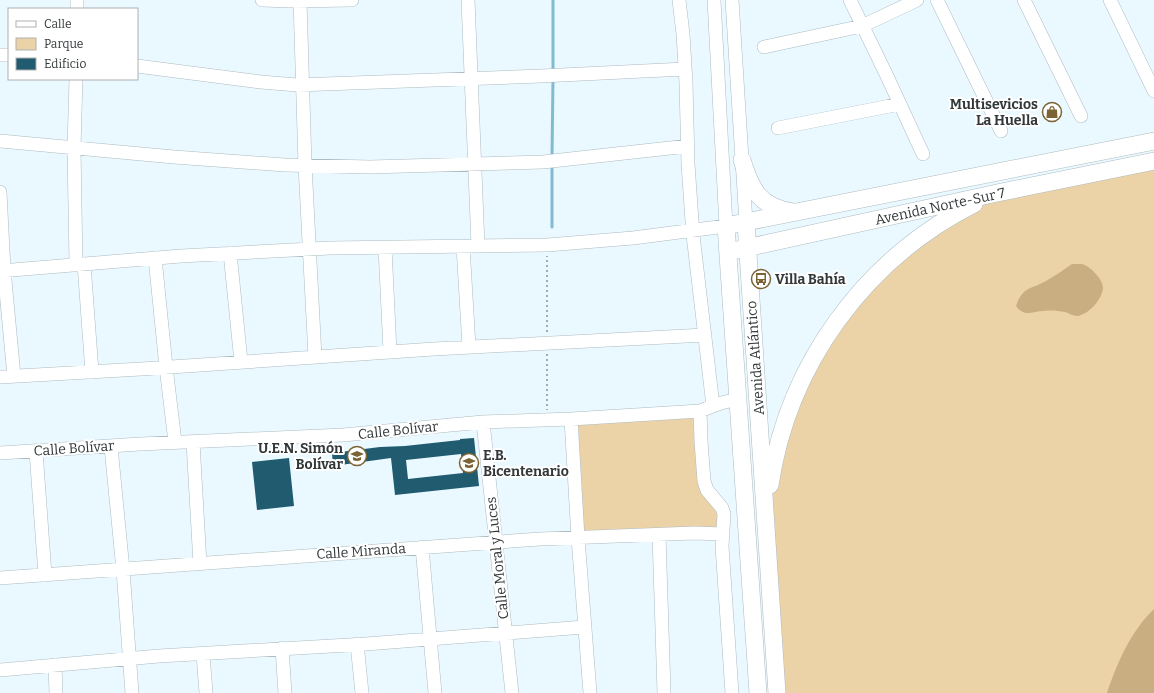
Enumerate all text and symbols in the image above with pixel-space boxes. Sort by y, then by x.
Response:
legend [8,8,138,80]
text: Calle [44,17,72,31]
text: Parque [44,37,83,51]
text: Edificio [44,57,86,71]
place label: Multisevicios La Huella [950,96,1038,129]
shop icon: Multisevicios La Huella [1041,101,1063,123]
street label: Avenida Norte-Sur 7 [874,184,1007,229]
bus stop icon: Villa Bahía [750,268,772,290]
place label: Villa Bahía [775,271,846,288]
street label: Avenida Atlántico [743,300,768,416]
street label: Calle Bolívar [357,418,439,443]
street label: Calle Bolívar [33,437,115,460]
place label: U.E.N. Simón Bolívar [258,440,343,473]
school or university icon: U.E.N. Simón Bolívar [346,445,368,467]
place label: E.B. Bicentenario [483,447,569,480]
school or university icon: E.B. Bicentenario [458,452,480,474]
street label: Calle Moral y Luces [483,496,512,620]
street label: Calle Miranda [316,540,407,563]

